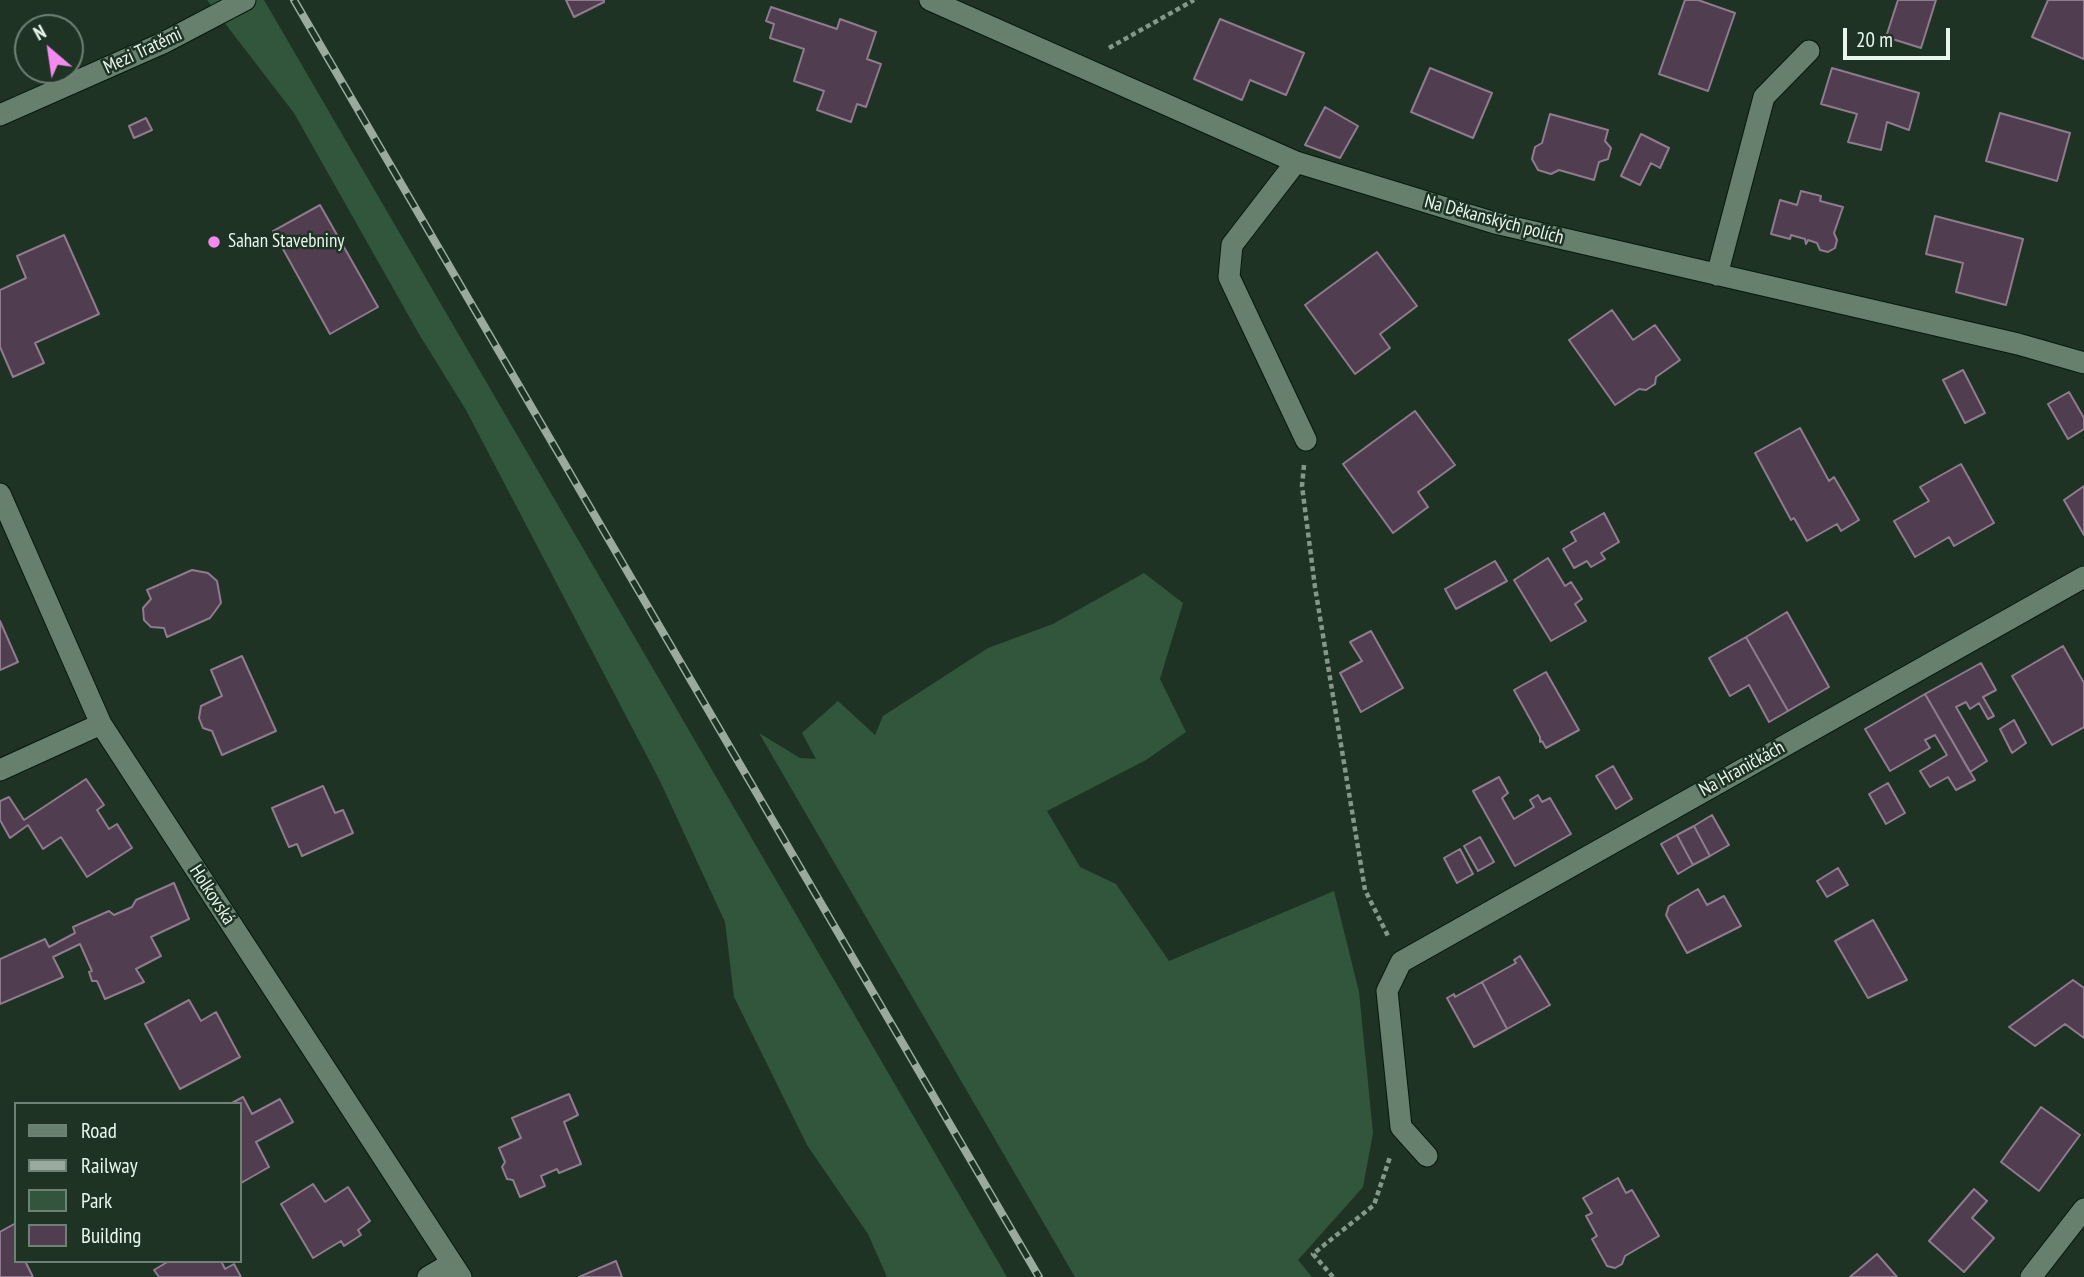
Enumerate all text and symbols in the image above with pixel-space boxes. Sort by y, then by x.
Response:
north arrow [14,14,84,84]
scale bar [1846,14,1953,58]
text: N [29,19,50,45]
street label: Mezi Tratěmi [100,23,186,79]
text: 20 m [1856,26,1893,53]
street label: Na Děkanských polích [1422,190,1566,250]
place label: Sahan Stavebniny [228,231,344,253]
marker: Sahan Stavebniny [206,234,222,250]
street label: Na Hraničkách [1695,736,1789,802]
street label: Holkovská [184,861,240,929]
legend [14,1102,242,1263]
text: Road [81,1117,117,1144]
text: Railway [81,1152,138,1179]
text: Park [81,1187,112,1214]
text: Building [81,1222,141,1249]

